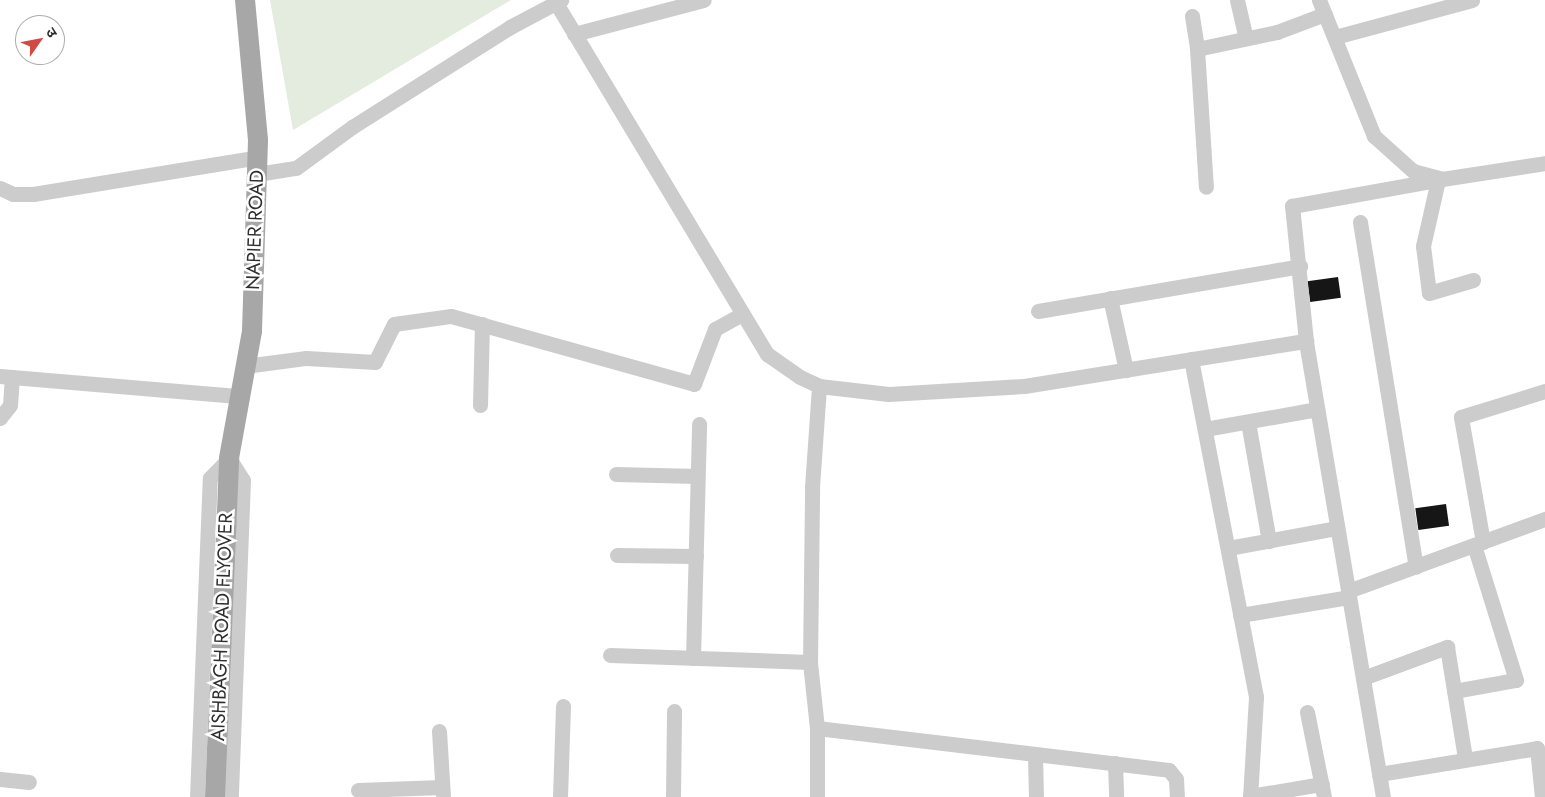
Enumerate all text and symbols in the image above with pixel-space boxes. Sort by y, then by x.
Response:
north arrow [15,15,65,65]
text: उ [41,23,62,41]
street label: NAPIER ROAD [242,170,268,290]
street label: AISHBAGH ROAD FLYOVER [207,513,237,741]

